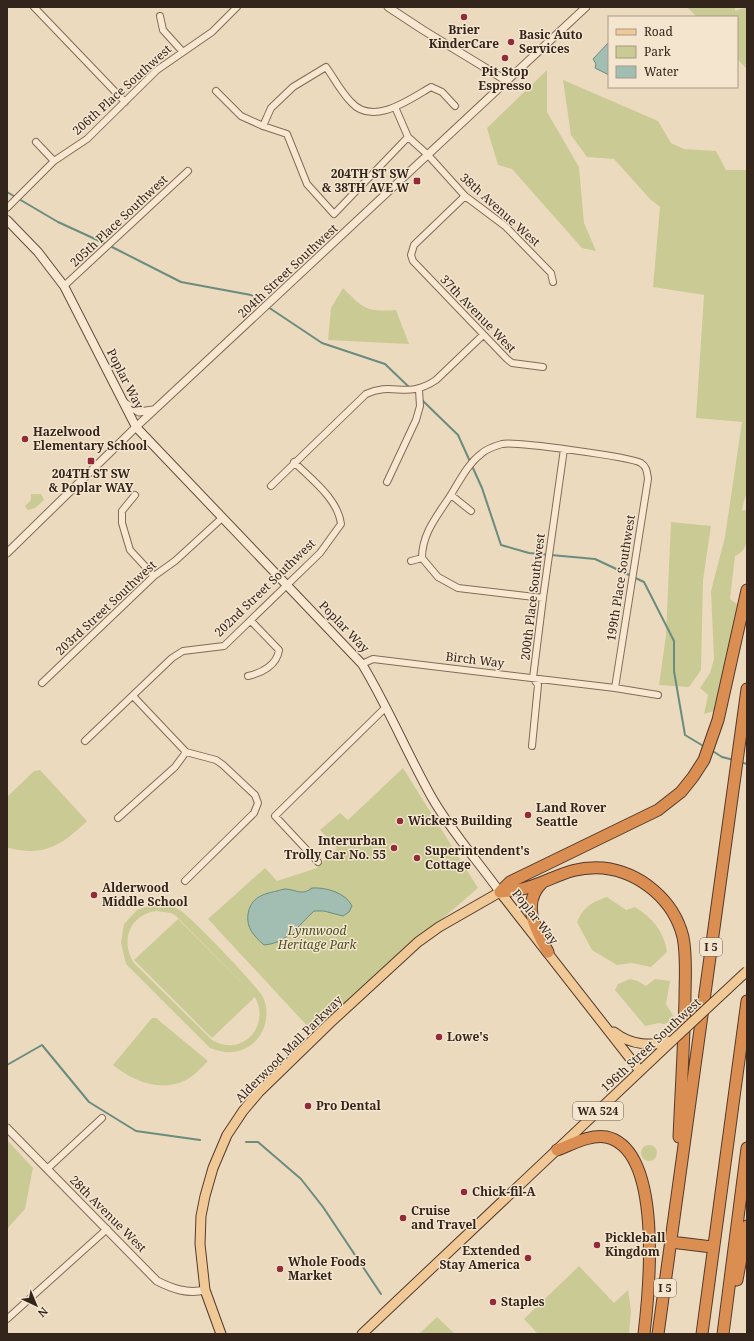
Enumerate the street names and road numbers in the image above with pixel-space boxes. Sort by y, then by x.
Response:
street label: 206th Place Southwest [69,41,175,139]
street label: 38th Avenue West [457,169,544,250]
street label: 205th Place Southwest [66,171,171,270]
street label: 204th Street Southwest [234,220,341,322]
street label: 37th Avenue West [437,271,520,356]
street label: Poplar Way [103,346,148,412]
street label: 199th Place Southwest [602,514,639,642]
street label: 200th Place Southwest [516,533,549,661]
street label: 202nd Street Southwest [210,535,319,640]
street label: 203rd Street Southwest [52,556,160,659]
street label: Poplar Way [315,597,373,656]
street label: Birch Way [445,647,506,672]
street label: Poplar Way [508,886,562,948]
road number: I 5 [700,938,722,956]
street label: Alderwood Mall Parkway [231,991,346,1106]
street label: 196th Street Southwest [597,994,704,1096]
road number: WA 524 [573,1102,623,1120]
street label: 28th Avenue West [66,1171,151,1256]
road number: I 5 [654,1279,676,1297]

